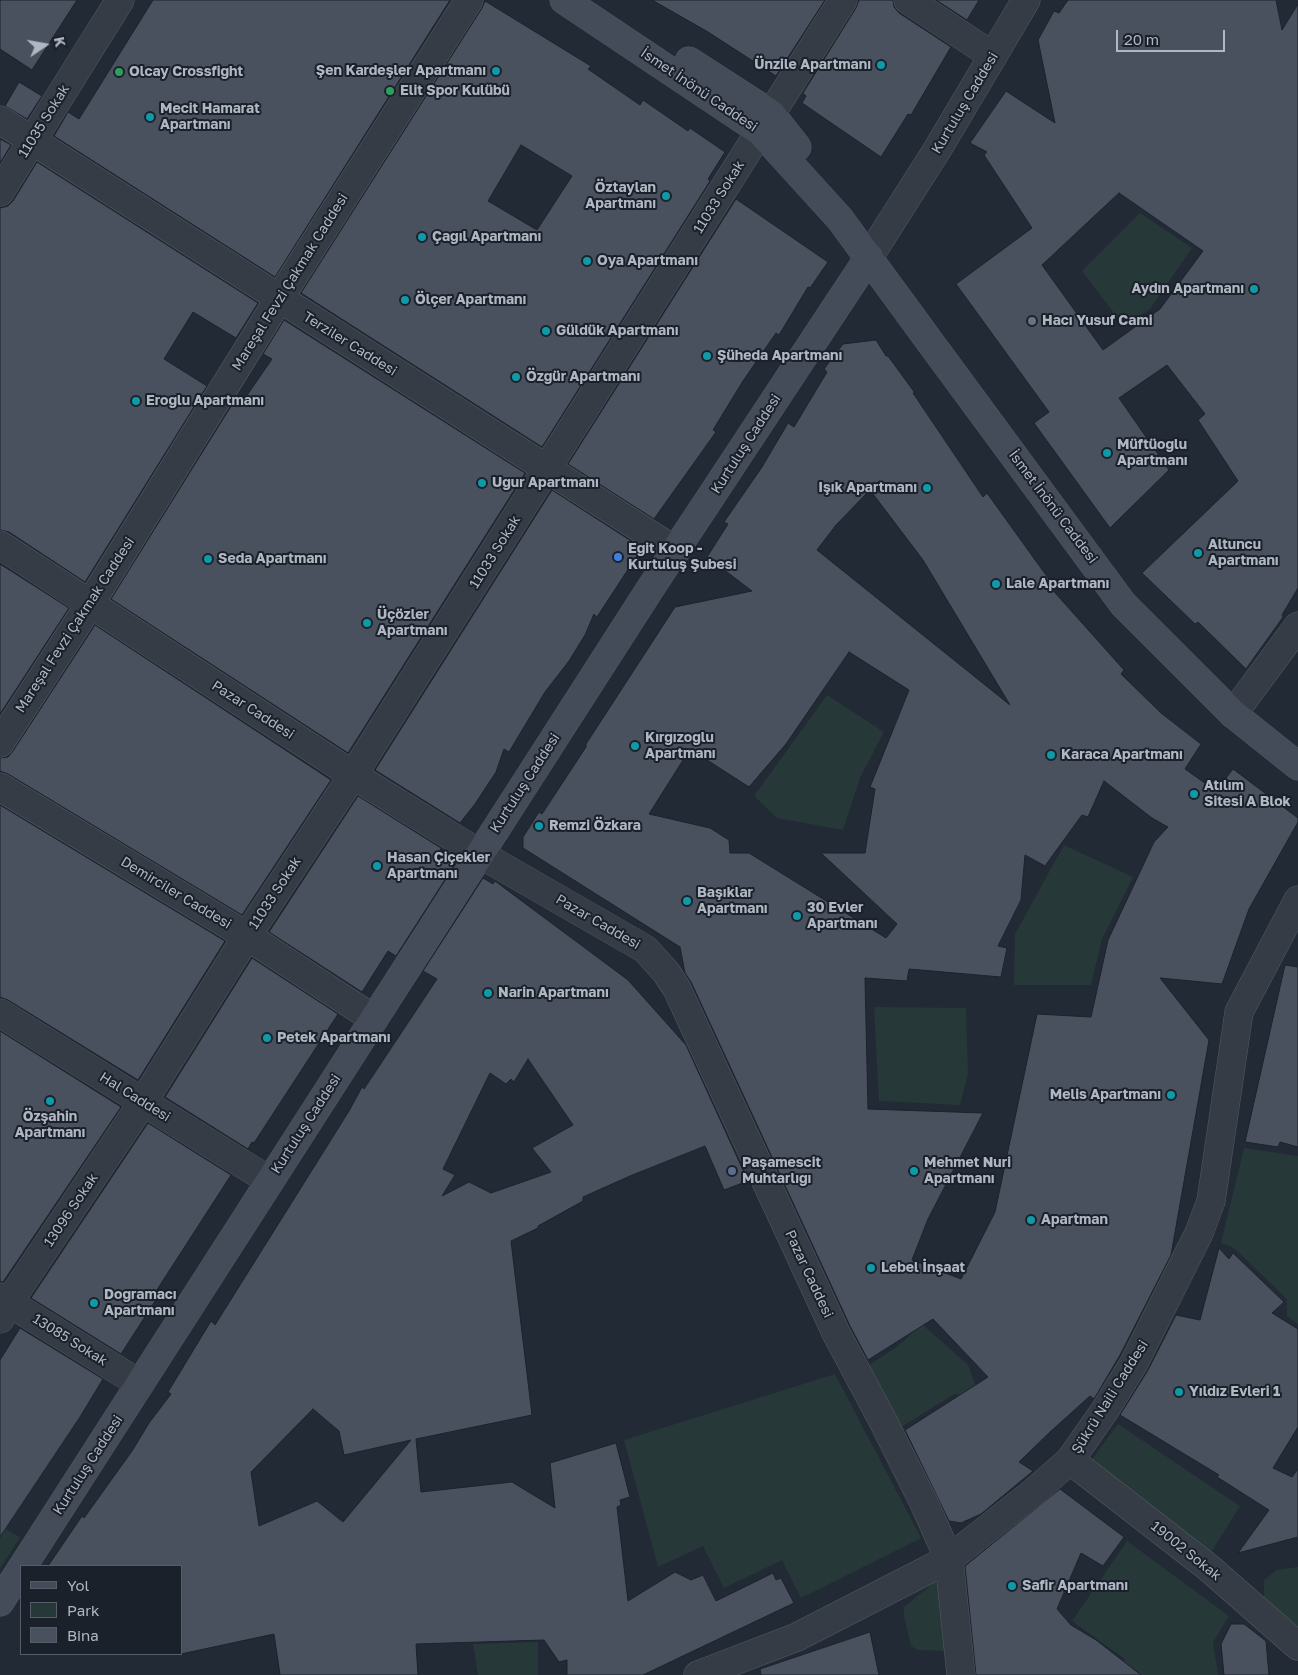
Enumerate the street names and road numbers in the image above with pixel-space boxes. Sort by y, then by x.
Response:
street label: İsmet İnönü Caddesi [637,45,761,135]
street label: Kurtuluş Caddesi [928,49,1002,157]
street label: 11035 Sokak [15,81,73,161]
street label: 11033 Sokak [690,157,748,237]
street label: Mareşal Fevzi Çakmak Caddesi [228,190,352,374]
street label: Terziler Caddesi [300,308,400,380]
street label: Kurtuluş Caddesi [708,391,784,497]
street label: İsmet İnönü Caddesi [1005,447,1101,567]
street label: 11033 Sokak [466,512,524,592]
street label: Mareşal Fevzi Çakmak Caddesi [12,534,138,716]
street label: Pazar Caddesi [209,677,297,743]
street label: Kurtuluş Caddesi [487,730,563,836]
street label: Demirciler Caddesi [118,853,234,933]
street label: 11033 Sokak [245,854,305,932]
street label: Pazar Caddesi [553,891,643,953]
street label: Hal Caddesi [96,1069,174,1125]
street label: Kurtuluş Caddesi [268,1071,344,1177]
street label: 13096 Sokak [40,1170,102,1250]
street label: Pazar Caddesi [781,1227,837,1321]
street label: 13085 Sokak [30,1310,110,1370]
street label: Şükrü Naili Caddesi [1068,1337,1152,1457]
street label: Kurtuluş Caddesi [50,1412,126,1518]
street label: 19002 Sokak [1148,1518,1224,1584]

